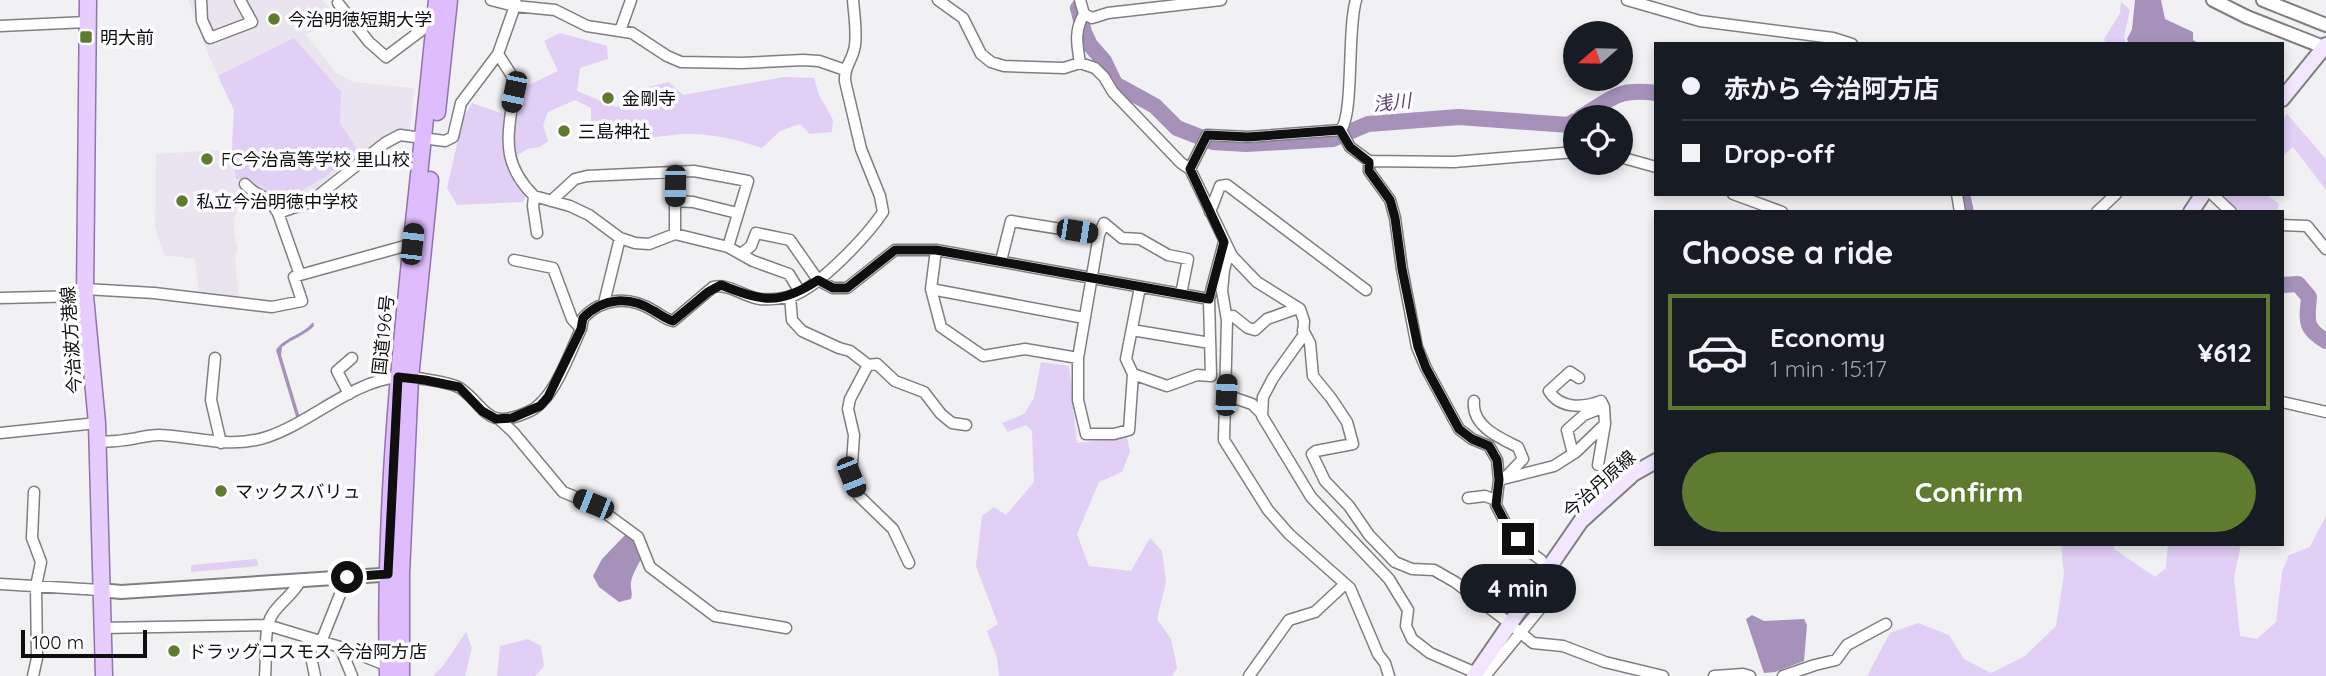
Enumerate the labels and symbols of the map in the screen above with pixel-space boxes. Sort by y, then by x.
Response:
place label: 今治明徳短期大学 [288,8,432,31]
marker: 今治明徳短期大学 [266,11,282,27]
north arrow [1563,21,1633,91]
place label: 明大前 [100,26,154,49]
marker: 明大前 [78,29,94,45]
car [500,69,529,115]
place label: 金剛寺 [622,87,676,110]
water label: 浅川 [1372,88,1414,116]
marker: 金剛寺 [600,90,616,106]
place label: 三島神社 [578,120,650,143]
marker: 三島神社 [556,123,572,139]
place label: FC今治高等学校 里山校 [221,148,410,171]
marker: FC今治高等学校 里山校 [199,151,215,167]
car [665,165,686,207]
place label: 私立今治明徳中学校 [196,190,358,213]
marker: 私立今治明徳中学校 [174,193,190,209]
car [1055,217,1100,245]
car [400,222,425,266]
street label: 今治波方港線 [56,285,86,395]
street label: 国道196号 [367,294,399,376]
car [1215,373,1238,417]
street label: 今治丹原線 [1558,445,1640,523]
car [834,454,869,500]
place label: マックスバリュ [235,480,360,503]
marker: マックスバリュ [213,483,229,499]
car [570,486,617,522]
route end [1502,523,1534,555]
route start [331,561,363,593]
callout: 4 min [1460,564,1576,612]
scale bar [21,627,147,659]
place label: ドラッグコスモス 今治阿方店 [188,640,427,663]
marker: ドラッグコスモス 今治阿方店 [166,643,182,659]

